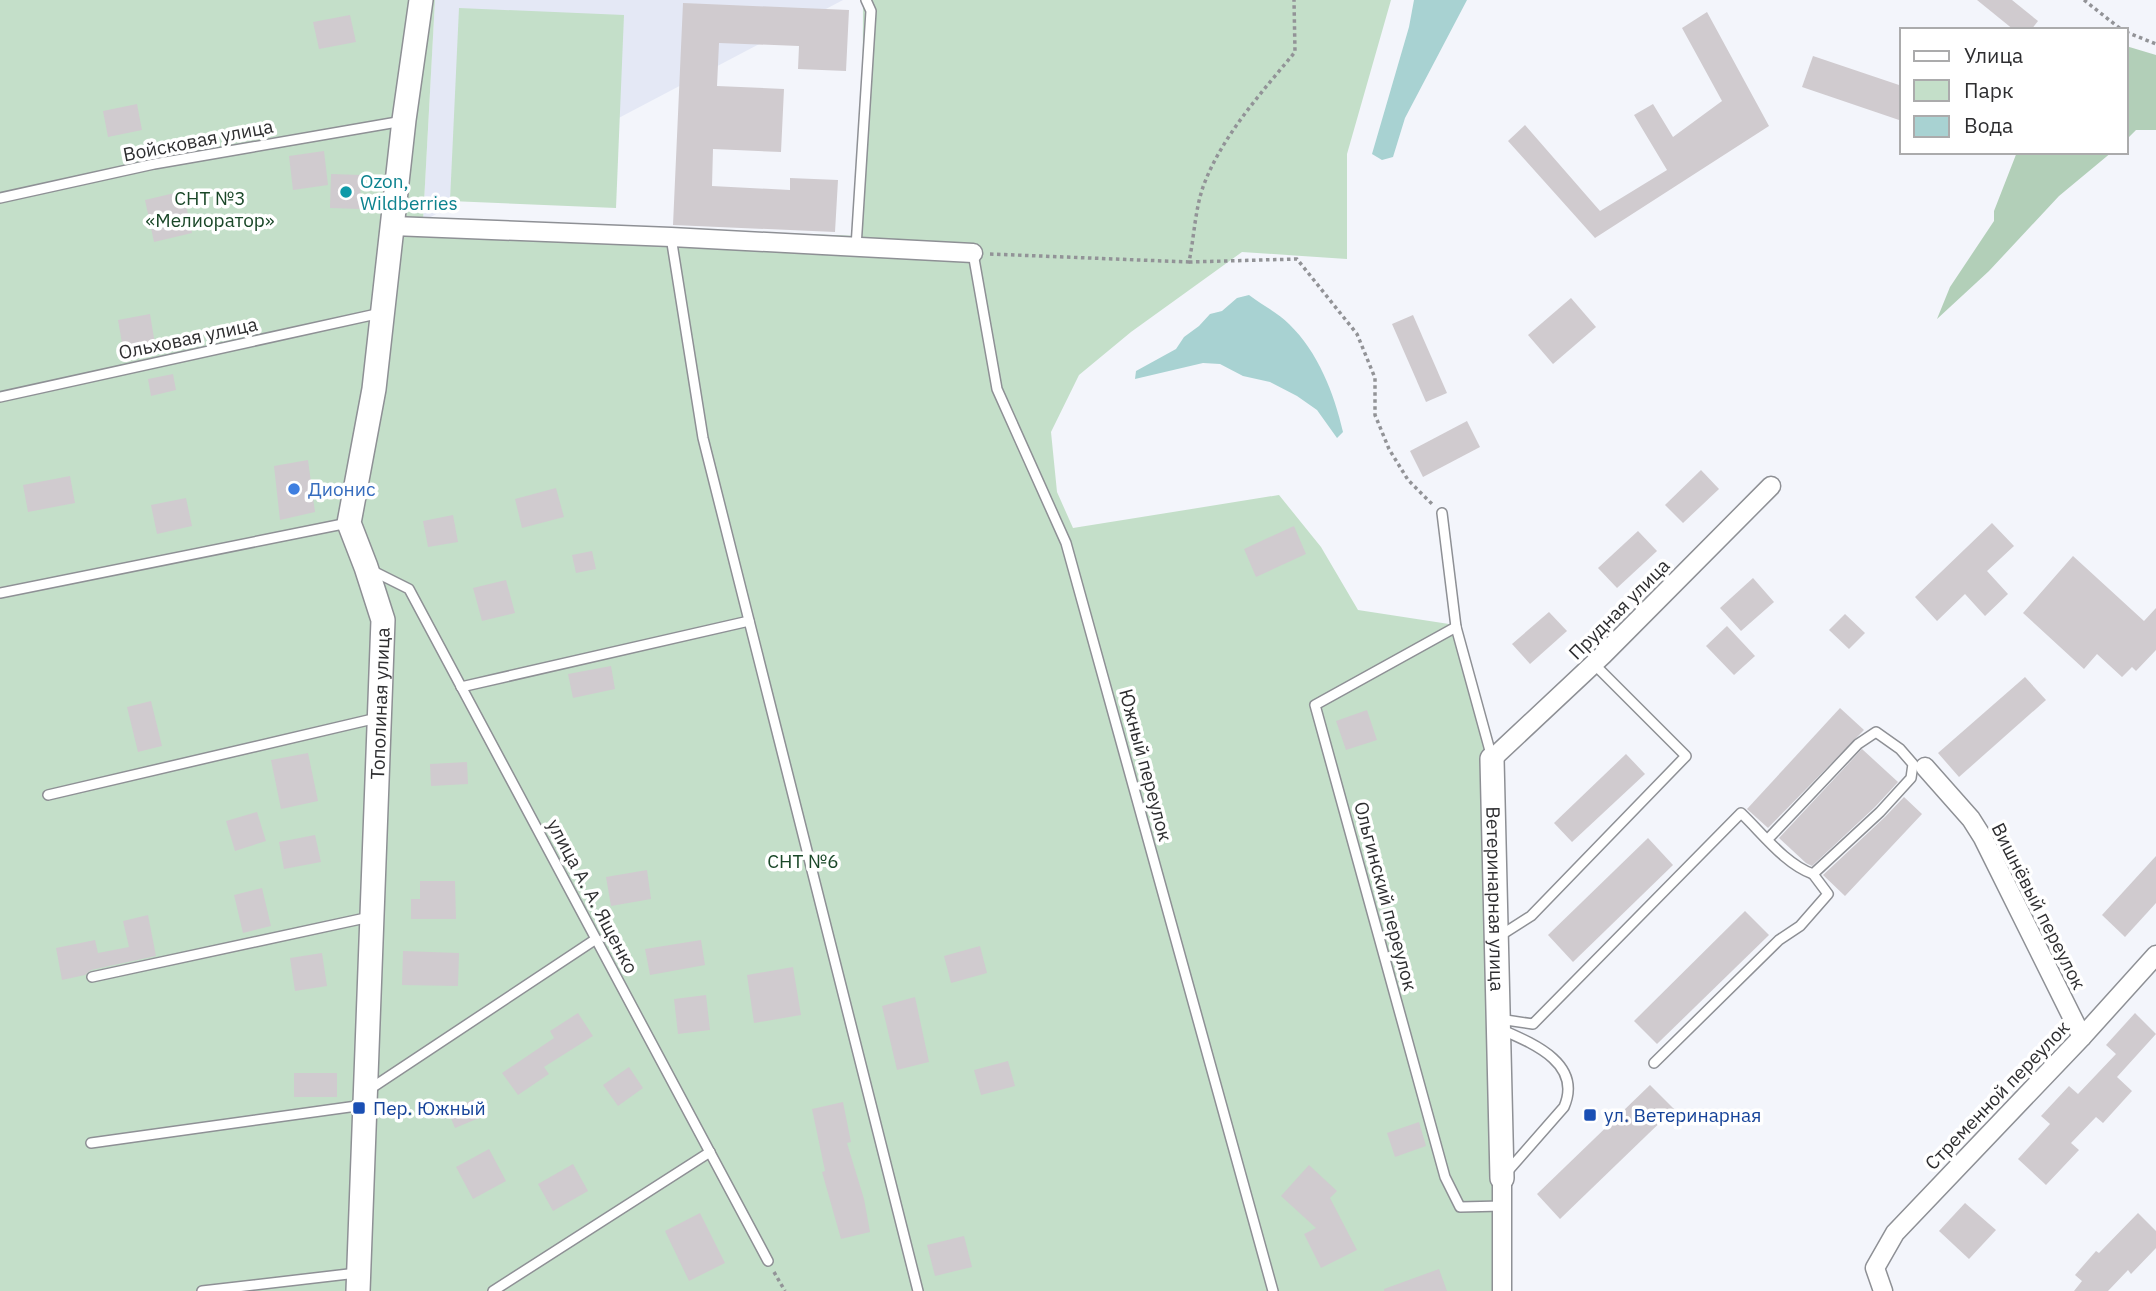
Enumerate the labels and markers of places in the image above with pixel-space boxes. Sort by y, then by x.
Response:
place label: Ozon, Wildberries [360,169,458,215]
marker: Ozon, Wildberries [338,184,354,200]
place label: Дионис [308,477,376,501]
marker: Дионис [286,481,302,497]
place label: Пер. Южный [373,1096,486,1120]
marker: Пер. Южный [351,1100,367,1116]
place label: ул. Ветеринарная [1604,1103,1761,1127]
marker: ул. Ветеринарная [1582,1107,1598,1123]

